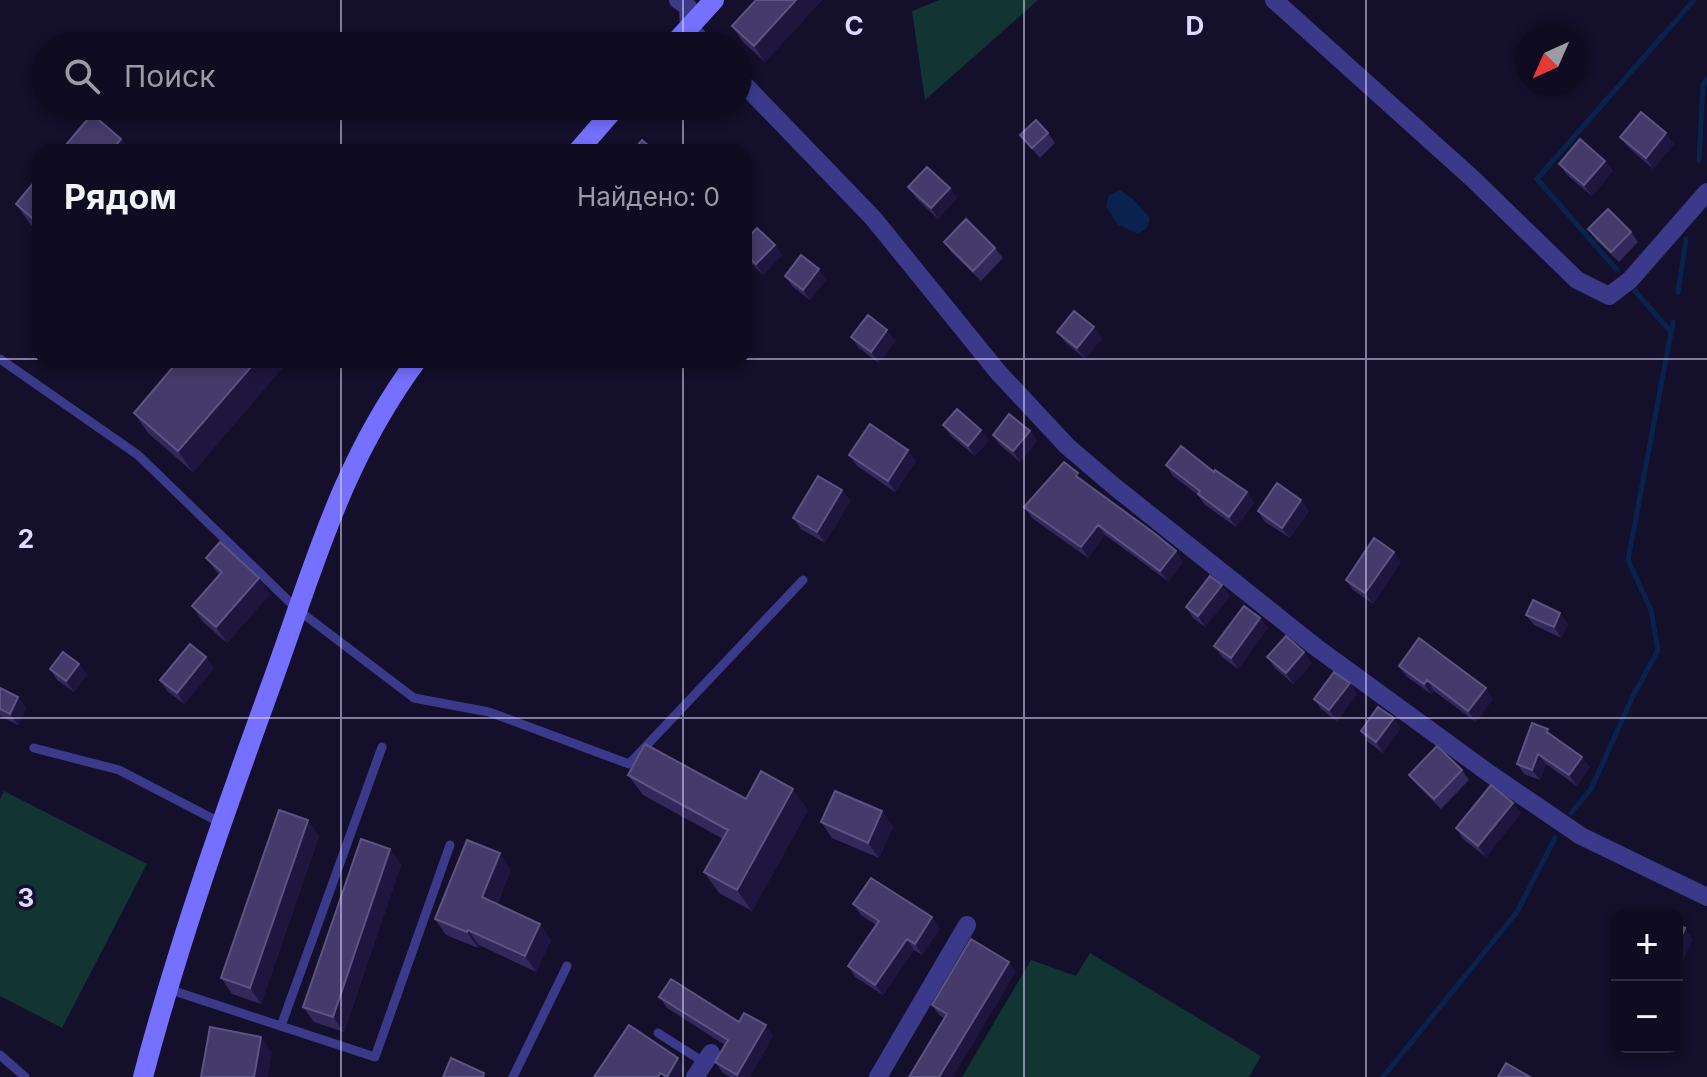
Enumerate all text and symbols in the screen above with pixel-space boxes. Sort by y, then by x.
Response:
text: C [844,10,864,41]
text: D [1186,10,1204,41]
north arrow [1515,24,1587,96]
search box [32,32,752,120]
icon: search [60,54,104,98]
text: Поиск [124,58,215,94]
text: Рядом [64,176,177,217]
text: Найдено: 0 [577,181,720,212]
text: 2 [18,523,34,554]
text: 3 [18,882,34,913]
map controls [1611,909,1683,1053]
button: + [1611,909,1683,981]
button: − [1611,981,1683,1053]

